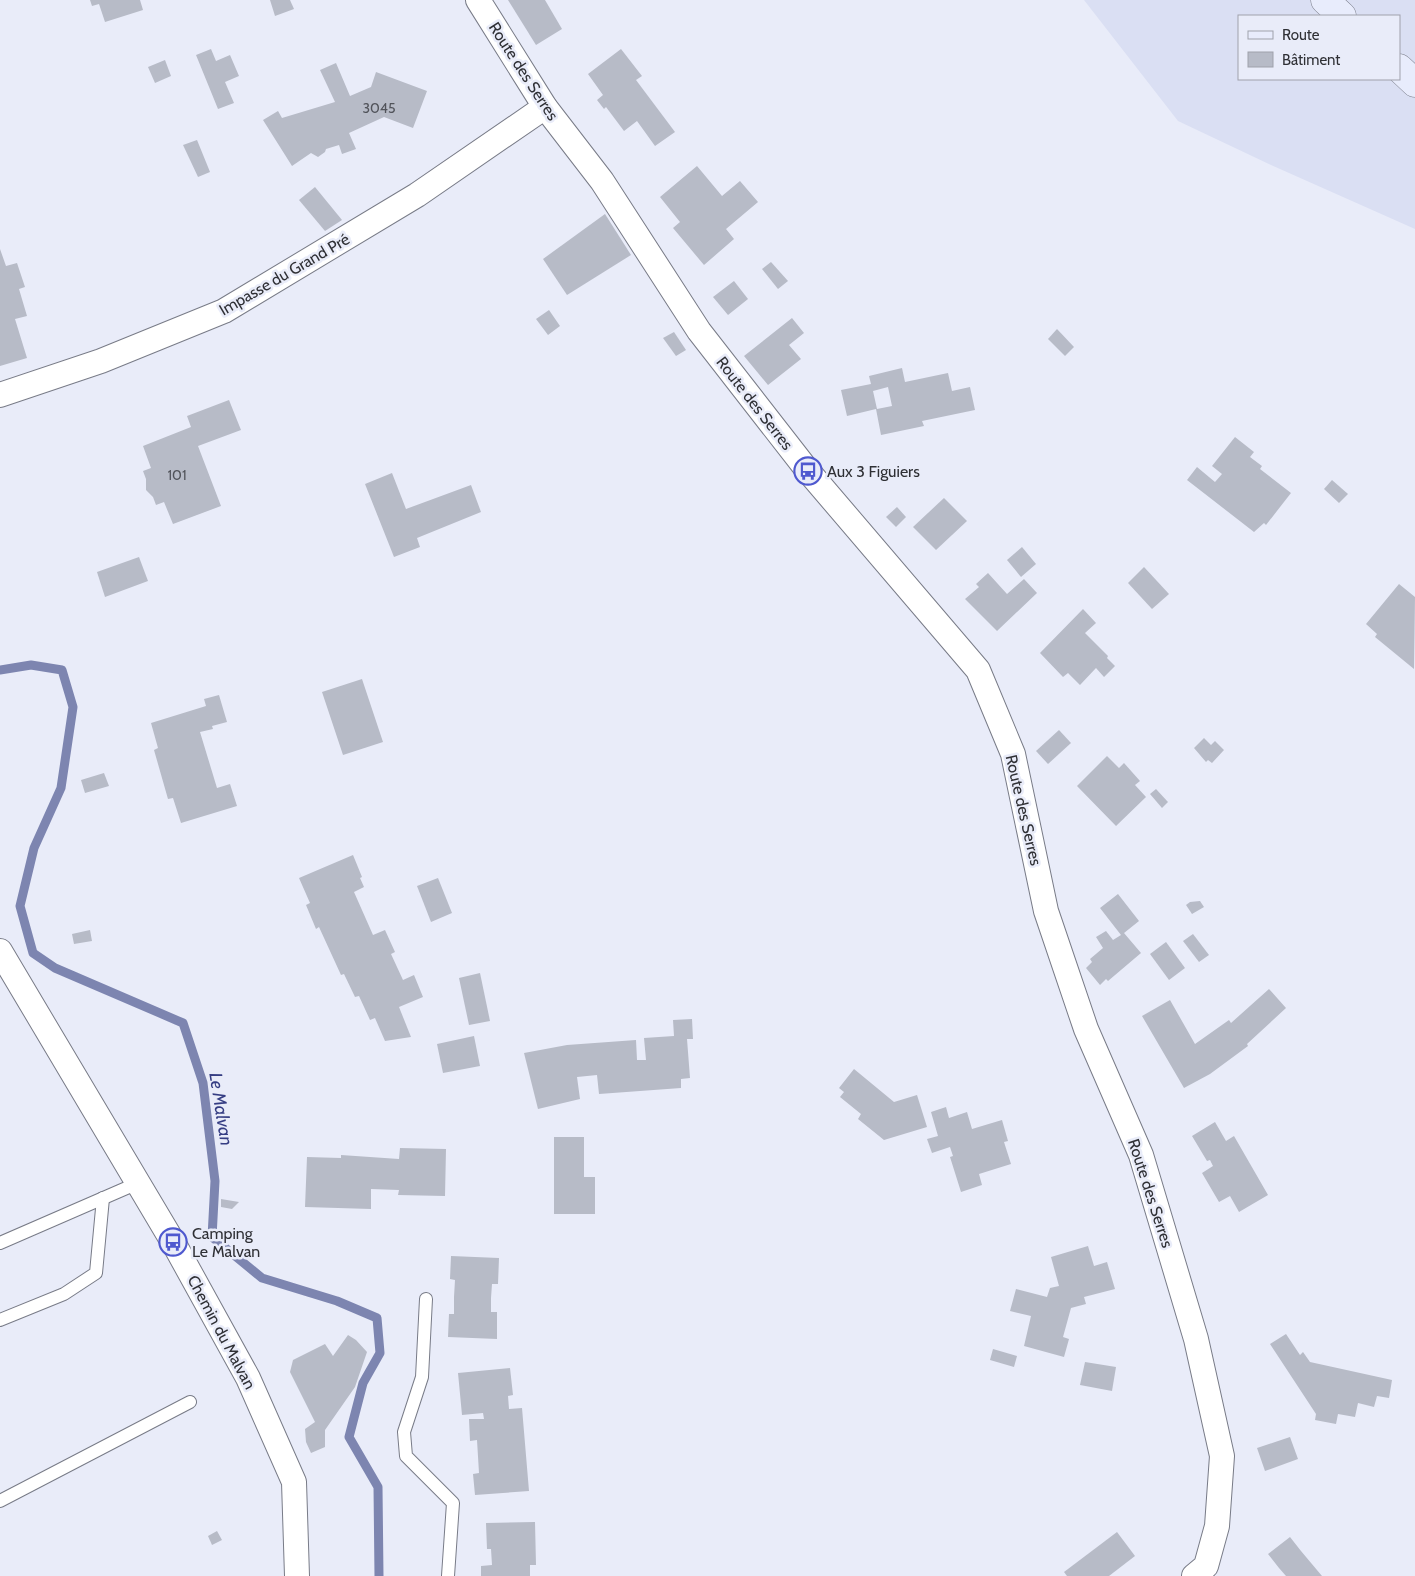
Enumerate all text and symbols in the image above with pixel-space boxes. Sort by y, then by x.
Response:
legend [1238,15,1400,80]
street label: Route des Serres [485,19,563,124]
text: Route [1282,26,1320,44]
text: Bâtiment [1282,51,1340,69]
house number: 3045 [362,99,396,117]
street label: Impasse du Grand Pré [216,229,353,319]
street label: Route des Serres [712,353,797,454]
bus stop icon: Aux 3 Figuiers [793,456,823,486]
place label: Aux 3 Figuiers [827,462,920,481]
house number: 101 [168,466,186,484]
street label: Route des Serres [1002,753,1046,868]
water label: Le Malvan [204,1071,238,1147]
street label: Route des Serres [1124,1136,1177,1250]
place label: Camping Le Malvan [192,1224,260,1261]
bus stop icon: Camping Le Malvan [158,1227,188,1257]
street label: Chemin du Malvan [184,1272,260,1392]

